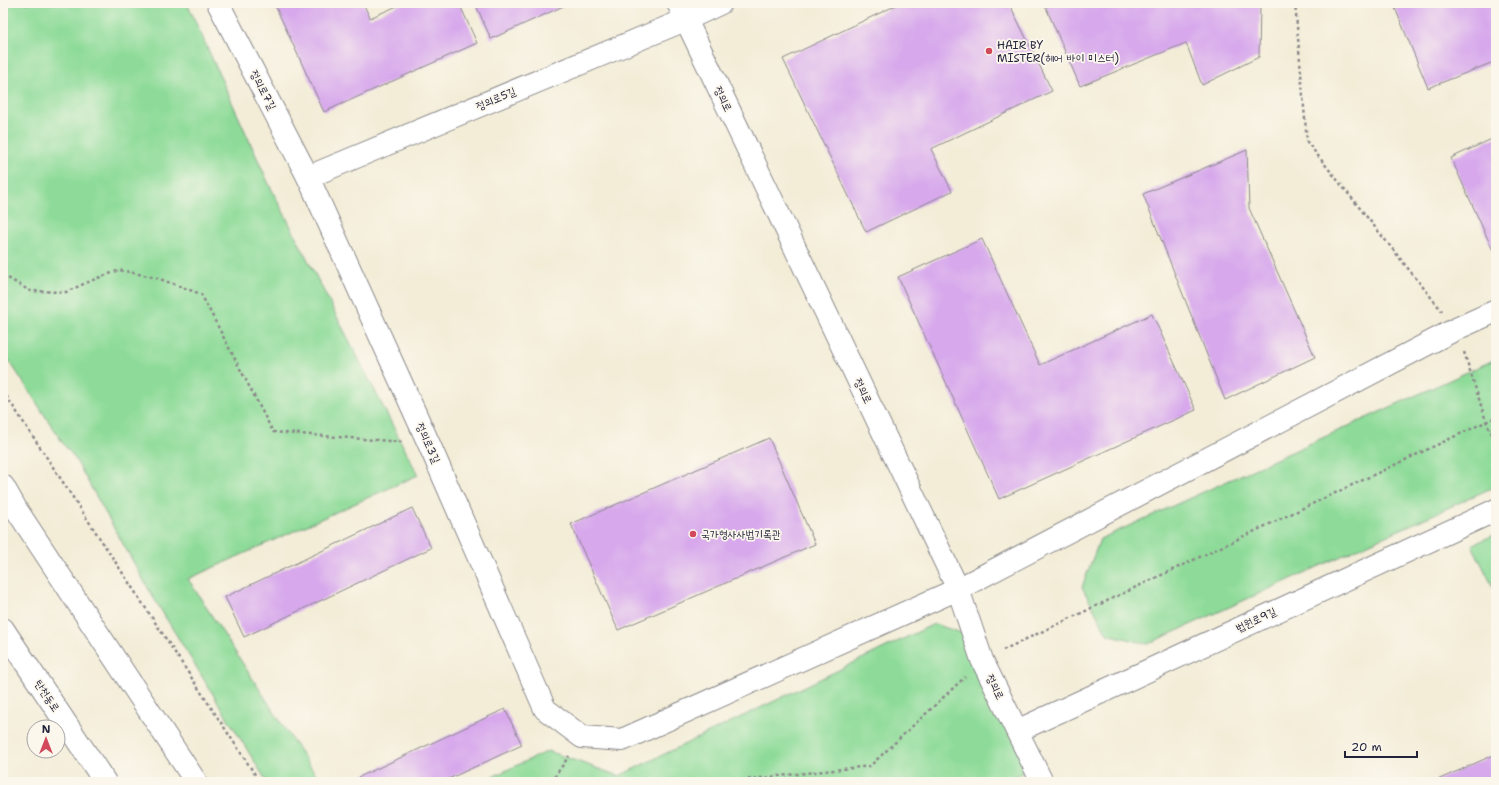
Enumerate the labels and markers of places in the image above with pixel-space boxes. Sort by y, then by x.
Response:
place label: HAIR BY MISTER(헤어 바이 미스터) [997,38,1119,66]
marker: HAIR BY MISTER(헤어 바이 미스터) [984,46,994,56]
place label: 국가형사사법기록관 [701,527,781,542]
marker: 국가형사사법기록관 [688,529,698,539]

